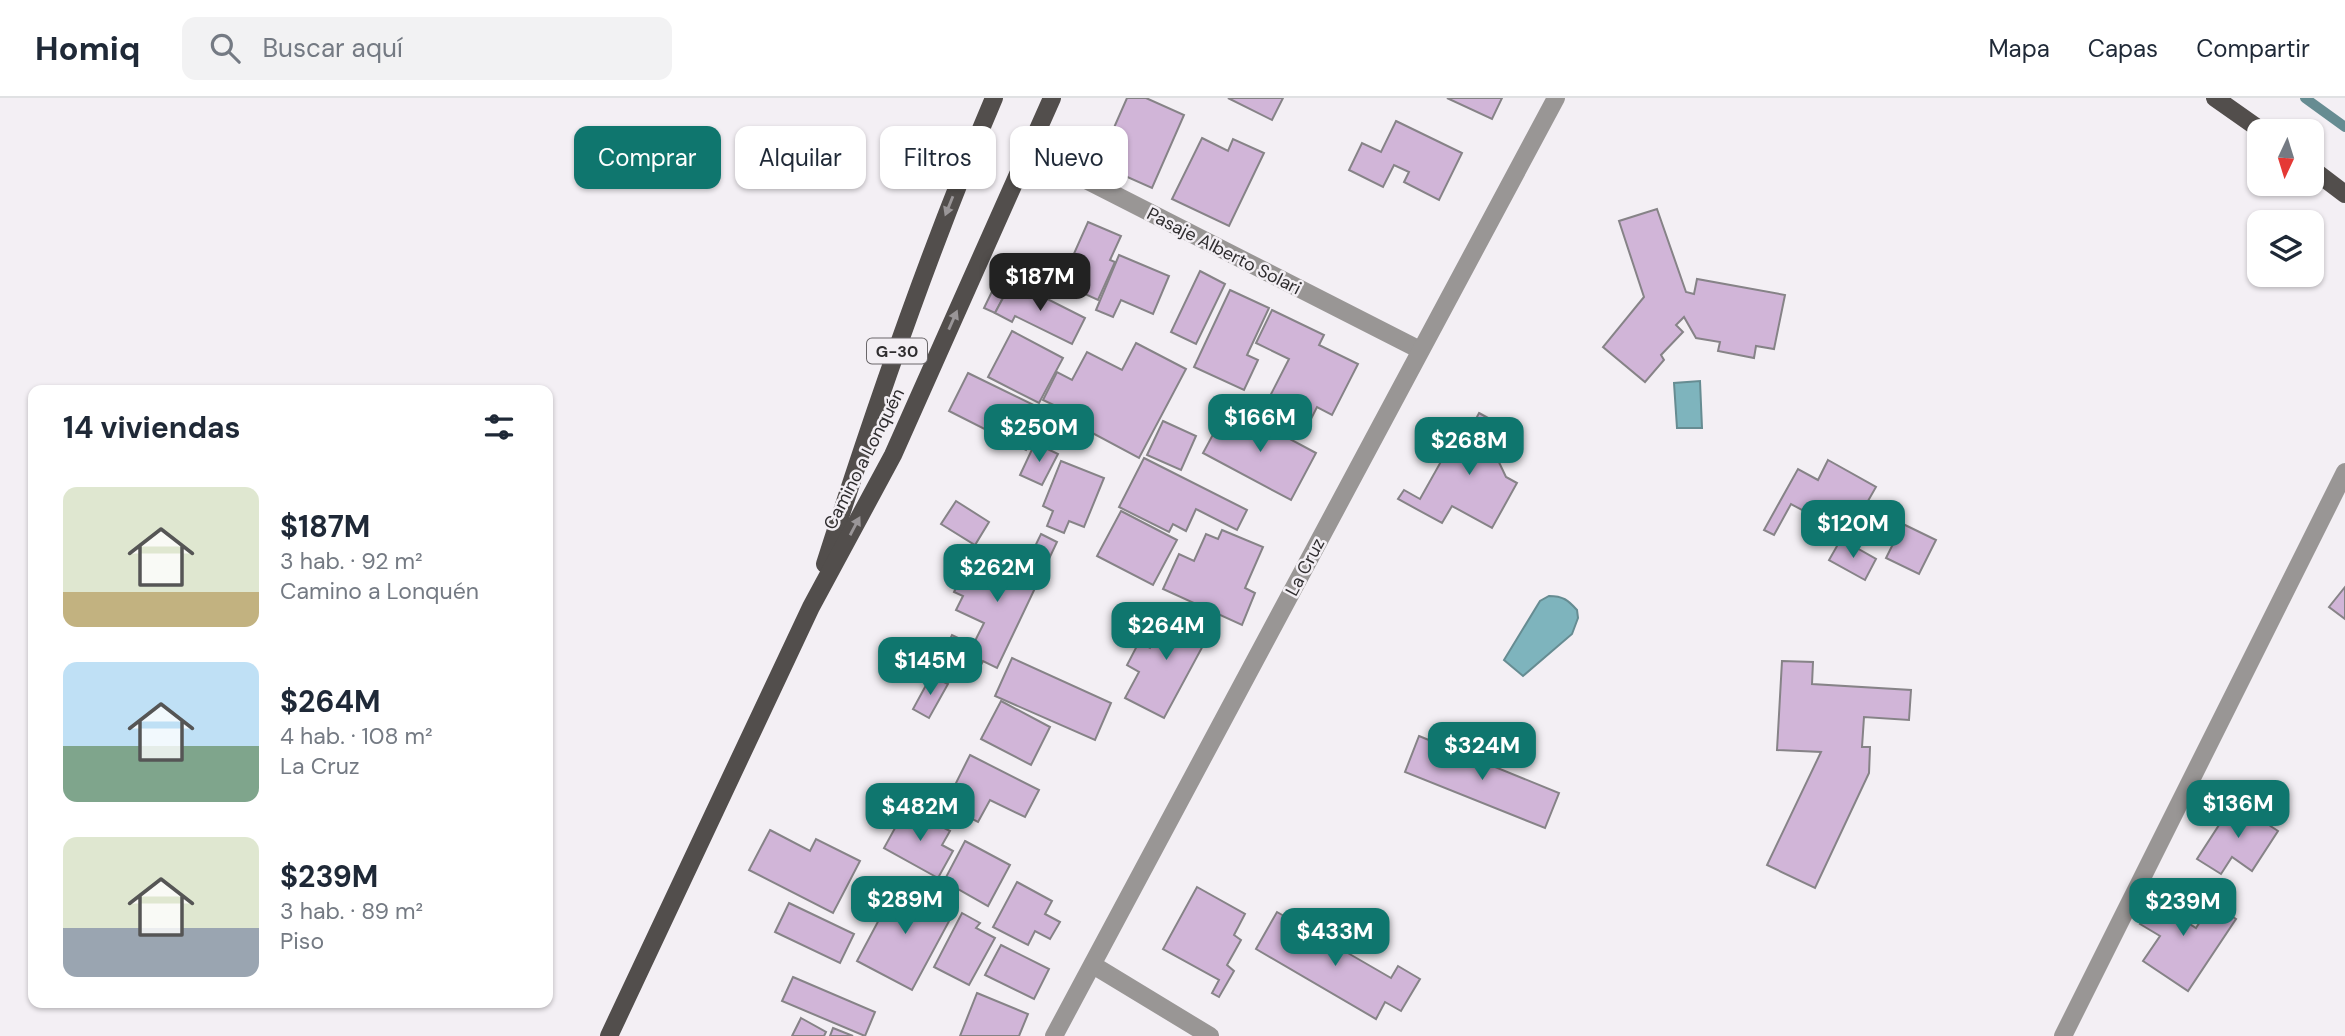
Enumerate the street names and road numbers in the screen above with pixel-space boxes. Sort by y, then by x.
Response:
street label: Pasaje Alberto Solari [1143,202,1305,300]
road number: G-30 [867,339,927,364]
street label: Camino a Lonquén [818,384,910,534]
street label: La Cruz [1280,534,1330,600]

